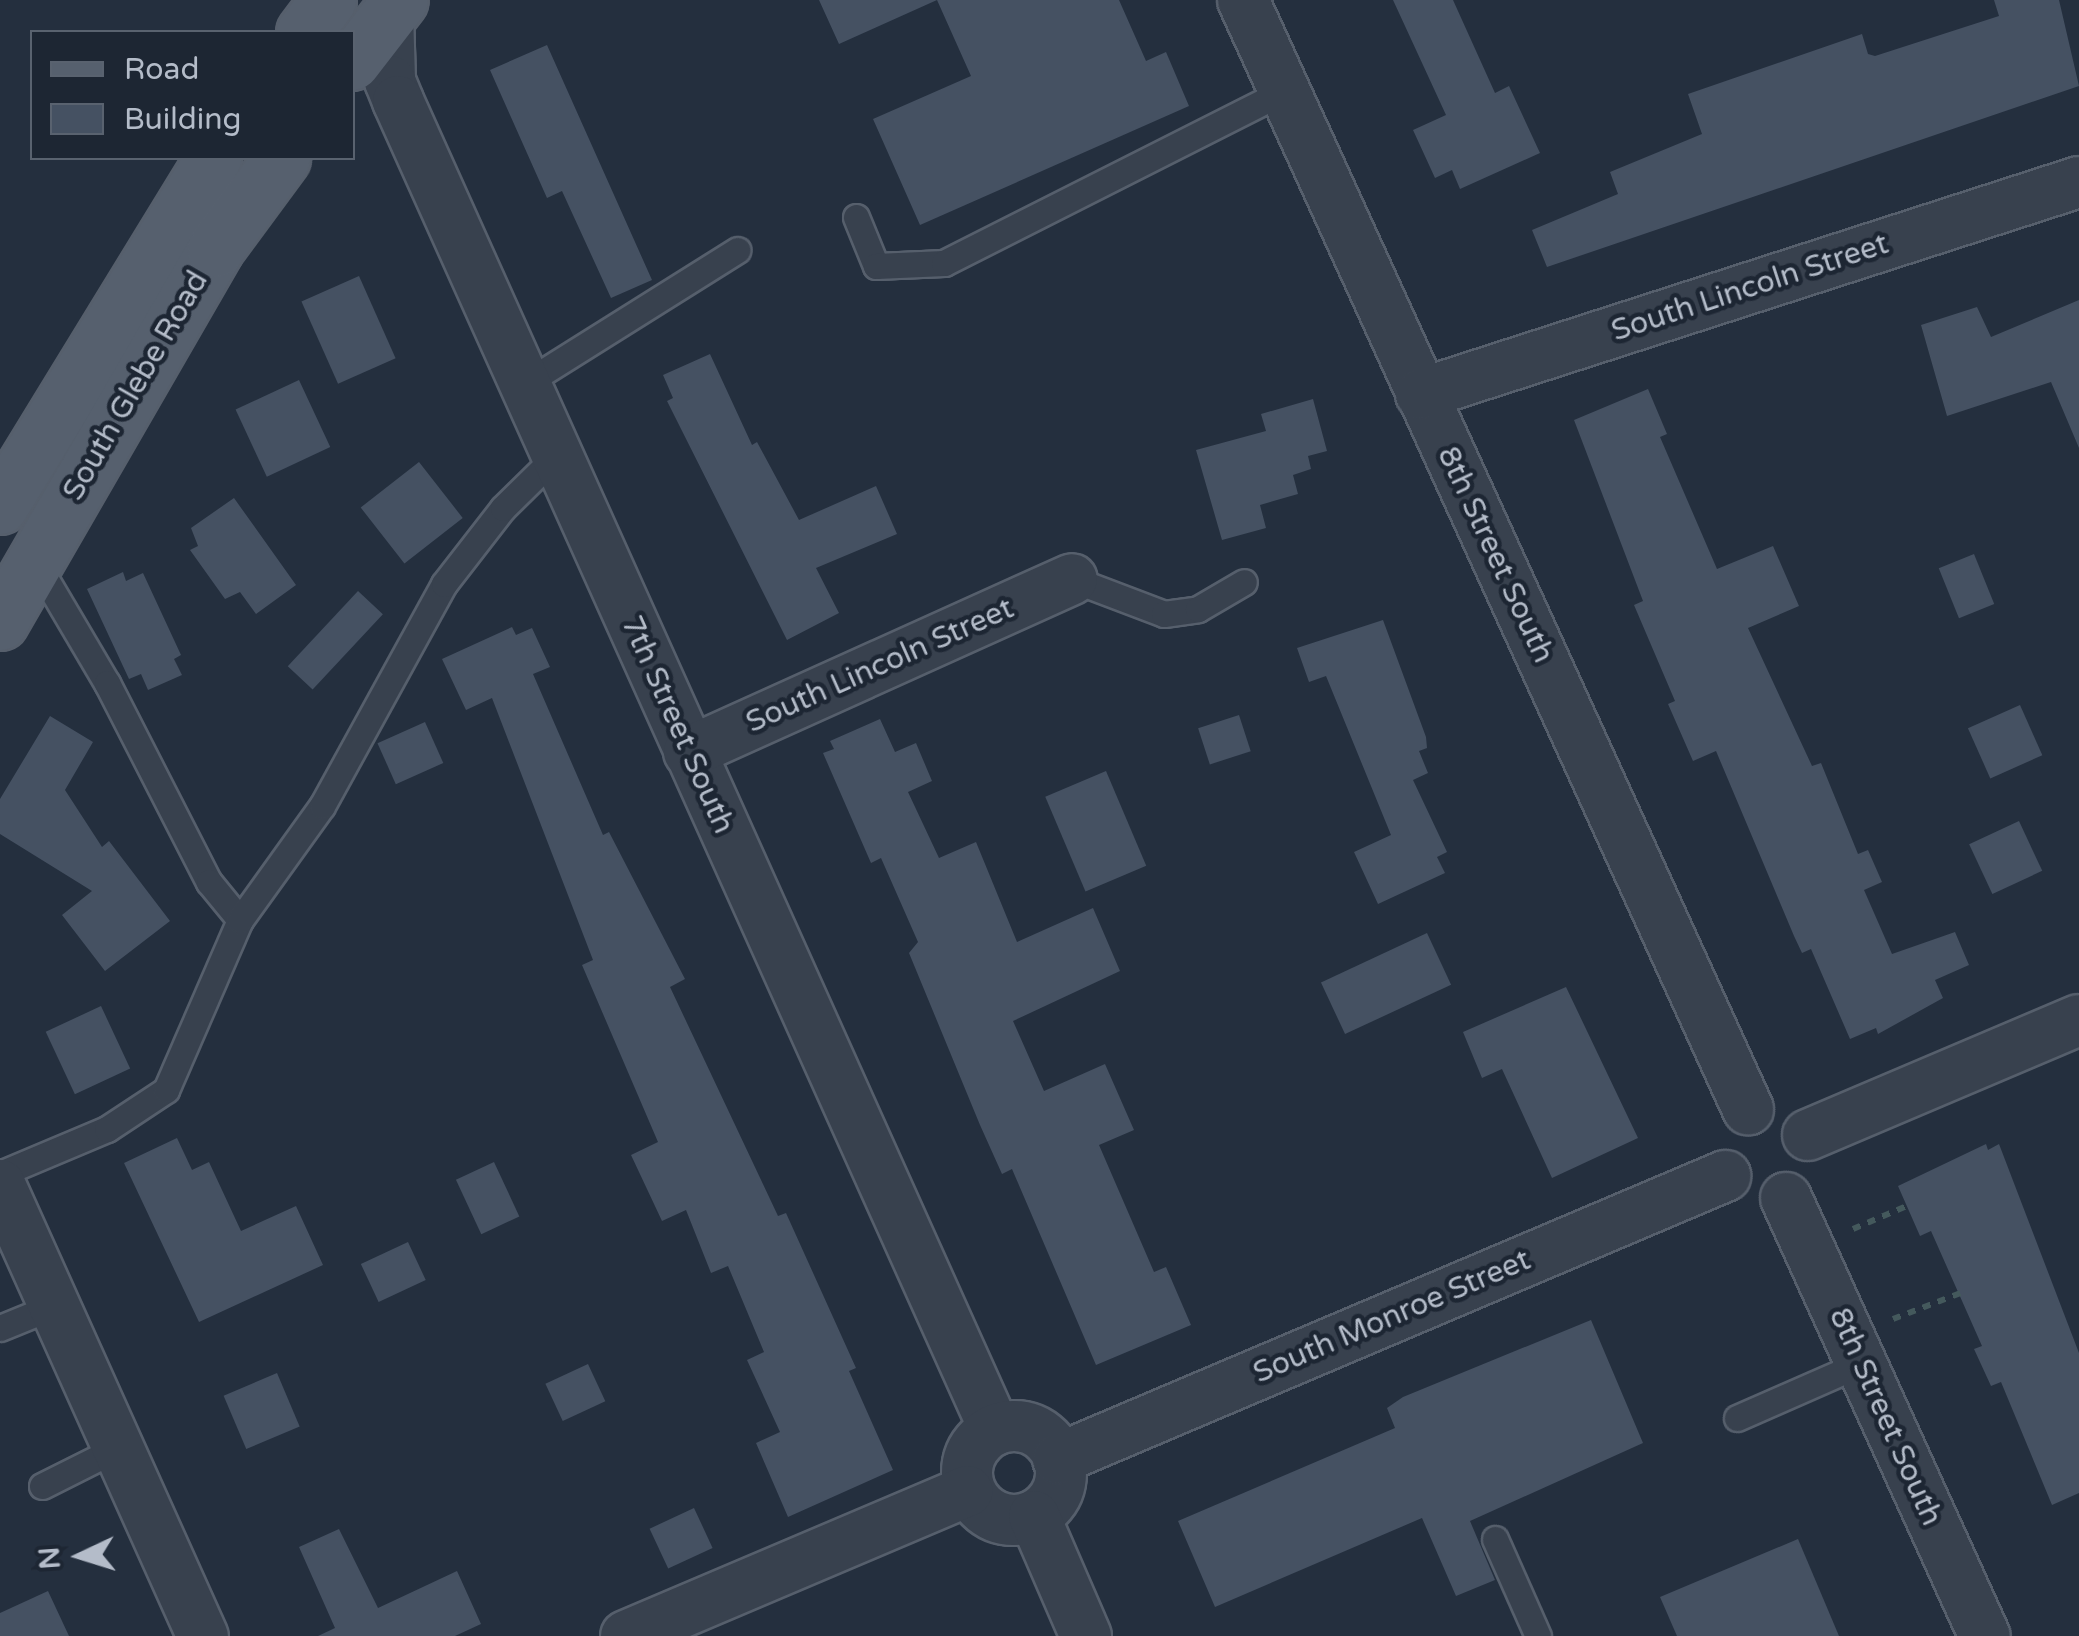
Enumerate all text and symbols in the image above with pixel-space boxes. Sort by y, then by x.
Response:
legend [30,30,355,160]
text: Road [124,51,199,88]
text: Building [124,101,241,138]
street label: South Lincoln Street [1607,226,1893,350]
street label: South Glebe Road [56,265,216,507]
street label: 8th Street South [1429,441,1561,669]
street label: South Lincoln Street [741,591,1019,741]
street label: 7th Street South [613,611,741,839]
street label: South Monroe Street [1248,1242,1536,1392]
street label: 8th Street South [1821,1303,1949,1531]
north arrow [30,1506,130,1606]
text: N [32,1546,68,1571]

